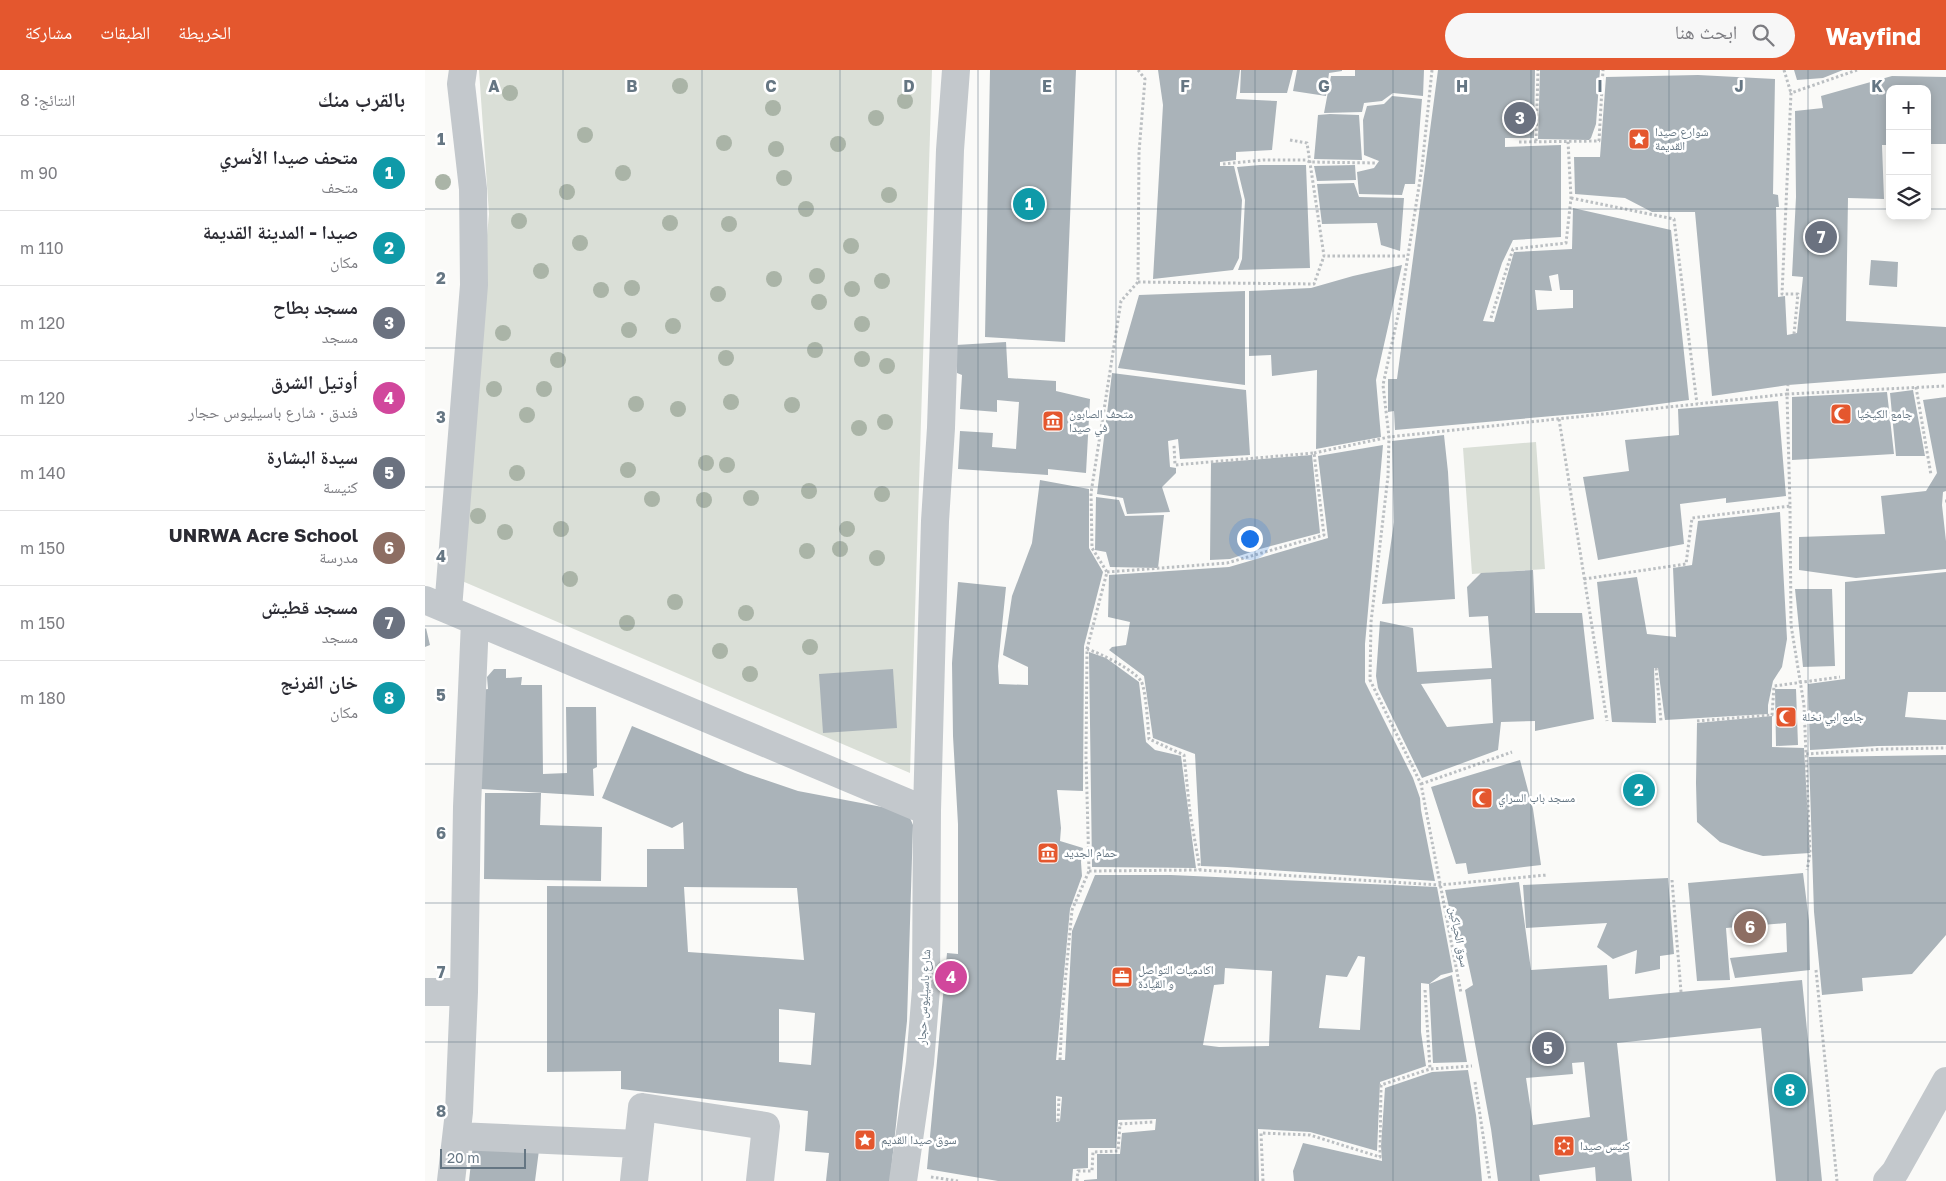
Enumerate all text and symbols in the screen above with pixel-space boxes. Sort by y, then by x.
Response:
search box [1445,13,1795,58]
text: ابحث هنا [1675,20,1737,43]
text: مشاركة [25,21,72,43]
text: الطبقات [100,21,150,43]
text: الخريطة [178,21,231,43]
icon: search [1749,21,1777,49]
text: Wayfind [1825,21,1921,50]
text: A [488,76,500,96]
text: B [626,76,638,96]
text: C [765,76,777,96]
text: D [903,76,915,96]
text: E [1042,76,1052,96]
text: F [1180,76,1190,96]
text: G [1318,76,1330,96]
text: H [1456,76,1468,96]
text: I [1597,76,1603,96]
text: J [1734,76,1744,96]
text: K [1871,76,1883,96]
map controls [1886,85,1931,220]
button: + [1886,85,1931,130]
text: بالقرب منك [318,86,405,112]
text: النتائج: 8 [20,90,75,110]
pin: 3 [1504,99,1536,137]
place label: شوارع صيدا القديمة [1655,124,1709,153]
place icon: شوارع صيدا القديمة [1627,127,1651,151]
text: 1 [437,129,445,149]
button: − [1886,130,1931,175]
text: متحف صيدا الأسري [219,145,358,168]
text: 90 m [20,163,58,183]
text: 1 [385,163,393,183]
button: layers [1886,175,1931,220]
text: متحف [321,177,358,197]
pin: 1 [1013,185,1045,223]
pin: 7 [1805,218,1837,256]
text: صيدا - المدينة القديمة [203,220,358,243]
text: 110 m [20,238,64,258]
text: 2 [384,238,394,258]
text: مكان [330,252,358,272]
text: 2 [436,268,446,288]
text: مسجد بطاح [273,295,358,318]
text: 120 m [20,313,65,333]
text: 3 [384,313,394,333]
text: مسجد [322,327,358,347]
text: أوتيل الشرق [271,370,358,393]
text: 120 m [20,388,65,408]
text: 4 [384,388,394,408]
text: فندق · شارع باسيليوس حجار [188,402,358,422]
mosque icon: جامع الكيخيا [1829,402,1853,426]
place label: متحف الصابون في صيدا [1069,406,1133,438]
place label: جامع الكيخيا [1857,406,1913,421]
text: 3 [436,407,446,427]
museum icon: متحف الصابون في صيدا [1041,409,1065,433]
text: سيدة البشارة [267,445,358,468]
text: 140 m [20,463,66,483]
text: 5 [384,463,394,483]
text: كنيسة [323,477,358,497]
text: UNRWA Acre School [169,523,358,546]
your location [1237,526,1263,552]
text: 150 m [20,538,65,558]
text: 6 [384,538,394,558]
text: 4 [436,546,446,566]
text: مدرسة [319,547,358,567]
text: مسجد قطيش [261,595,358,618]
text: 150 m [20,613,65,633]
text: 7 [385,613,393,633]
text: مسجد [322,627,358,647]
text: خان الفرنج [280,670,358,693]
text: 5 [436,685,446,705]
text: 180 m [20,688,66,708]
text: 8 [384,688,394,708]
text: مكان [330,702,358,722]
mosque icon: جامع ابي نخلة [1774,705,1798,729]
place label: جامع ابي نخلة [1802,709,1864,727]
pin: 2 [1623,771,1655,809]
mosque icon: مسجد باب السراي [1470,786,1494,810]
place label: مسجد باب السراي [1498,790,1575,808]
text: 6 [436,823,446,843]
museum icon: حمام الجديد [1036,841,1060,865]
place label: حمام الجديد [1064,845,1118,861]
street label: سوق الحياكين [1446,905,1473,969]
pin: 6 [1734,908,1766,946]
street label: شارع باسيليوس حجار [913,949,934,1046]
pin: 4 [935,958,967,996]
text: 7 [437,962,446,982]
place label: اكادميات التواصل و القيادة [1138,962,1214,991]
office icon: اكادميات التواصل و القيادة [1110,965,1134,989]
pin: 5 [1532,1029,1564,1067]
pin: 8 [1774,1071,1806,1109]
text: 8 [436,1101,446,1121]
place icon: سوق صيدا القديم [853,1128,877,1152]
place label: سوق صيدا القديم [881,1132,957,1148]
synagogue icon: كنيس صيدا [1552,1134,1576,1158]
place label: كنيس صيدا [1580,1138,1630,1153]
scale bar [440,1146,526,1169]
text: 20 m [447,1149,480,1166]

